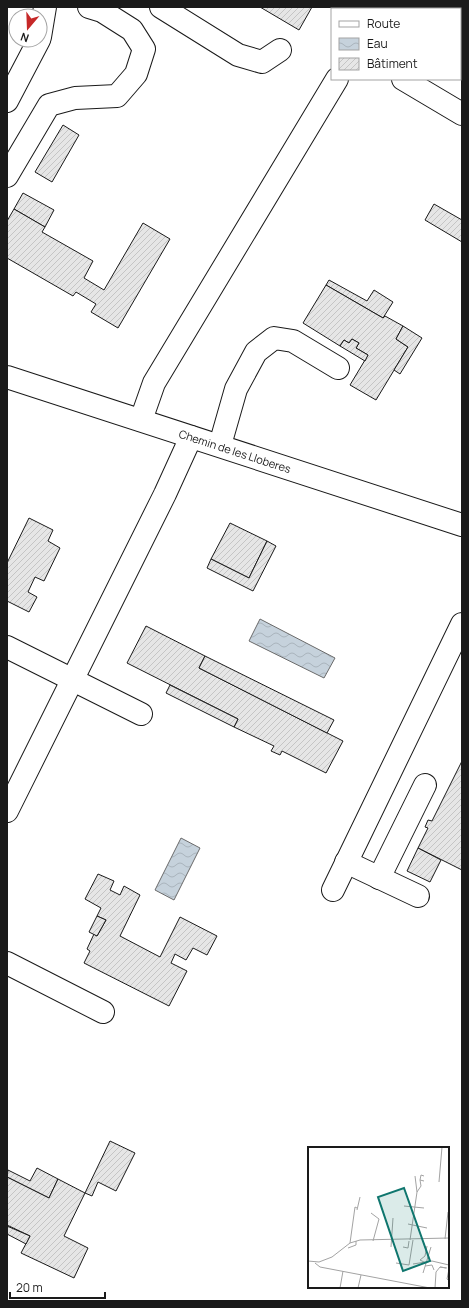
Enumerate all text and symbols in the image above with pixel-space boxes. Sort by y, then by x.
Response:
north arrow [8,8,48,48]
legend [331,8,461,80]
text: Route [367,15,400,32]
text: N [18,30,31,46]
text: Eau [367,35,388,52]
text: Bâtiment [367,55,418,72]
street label: Chemin de les Lloberes [177,426,293,476]
inset map [308,1147,449,1288]
scale bar [10,1274,105,1300]
text: 20 m [16,1279,43,1296]

